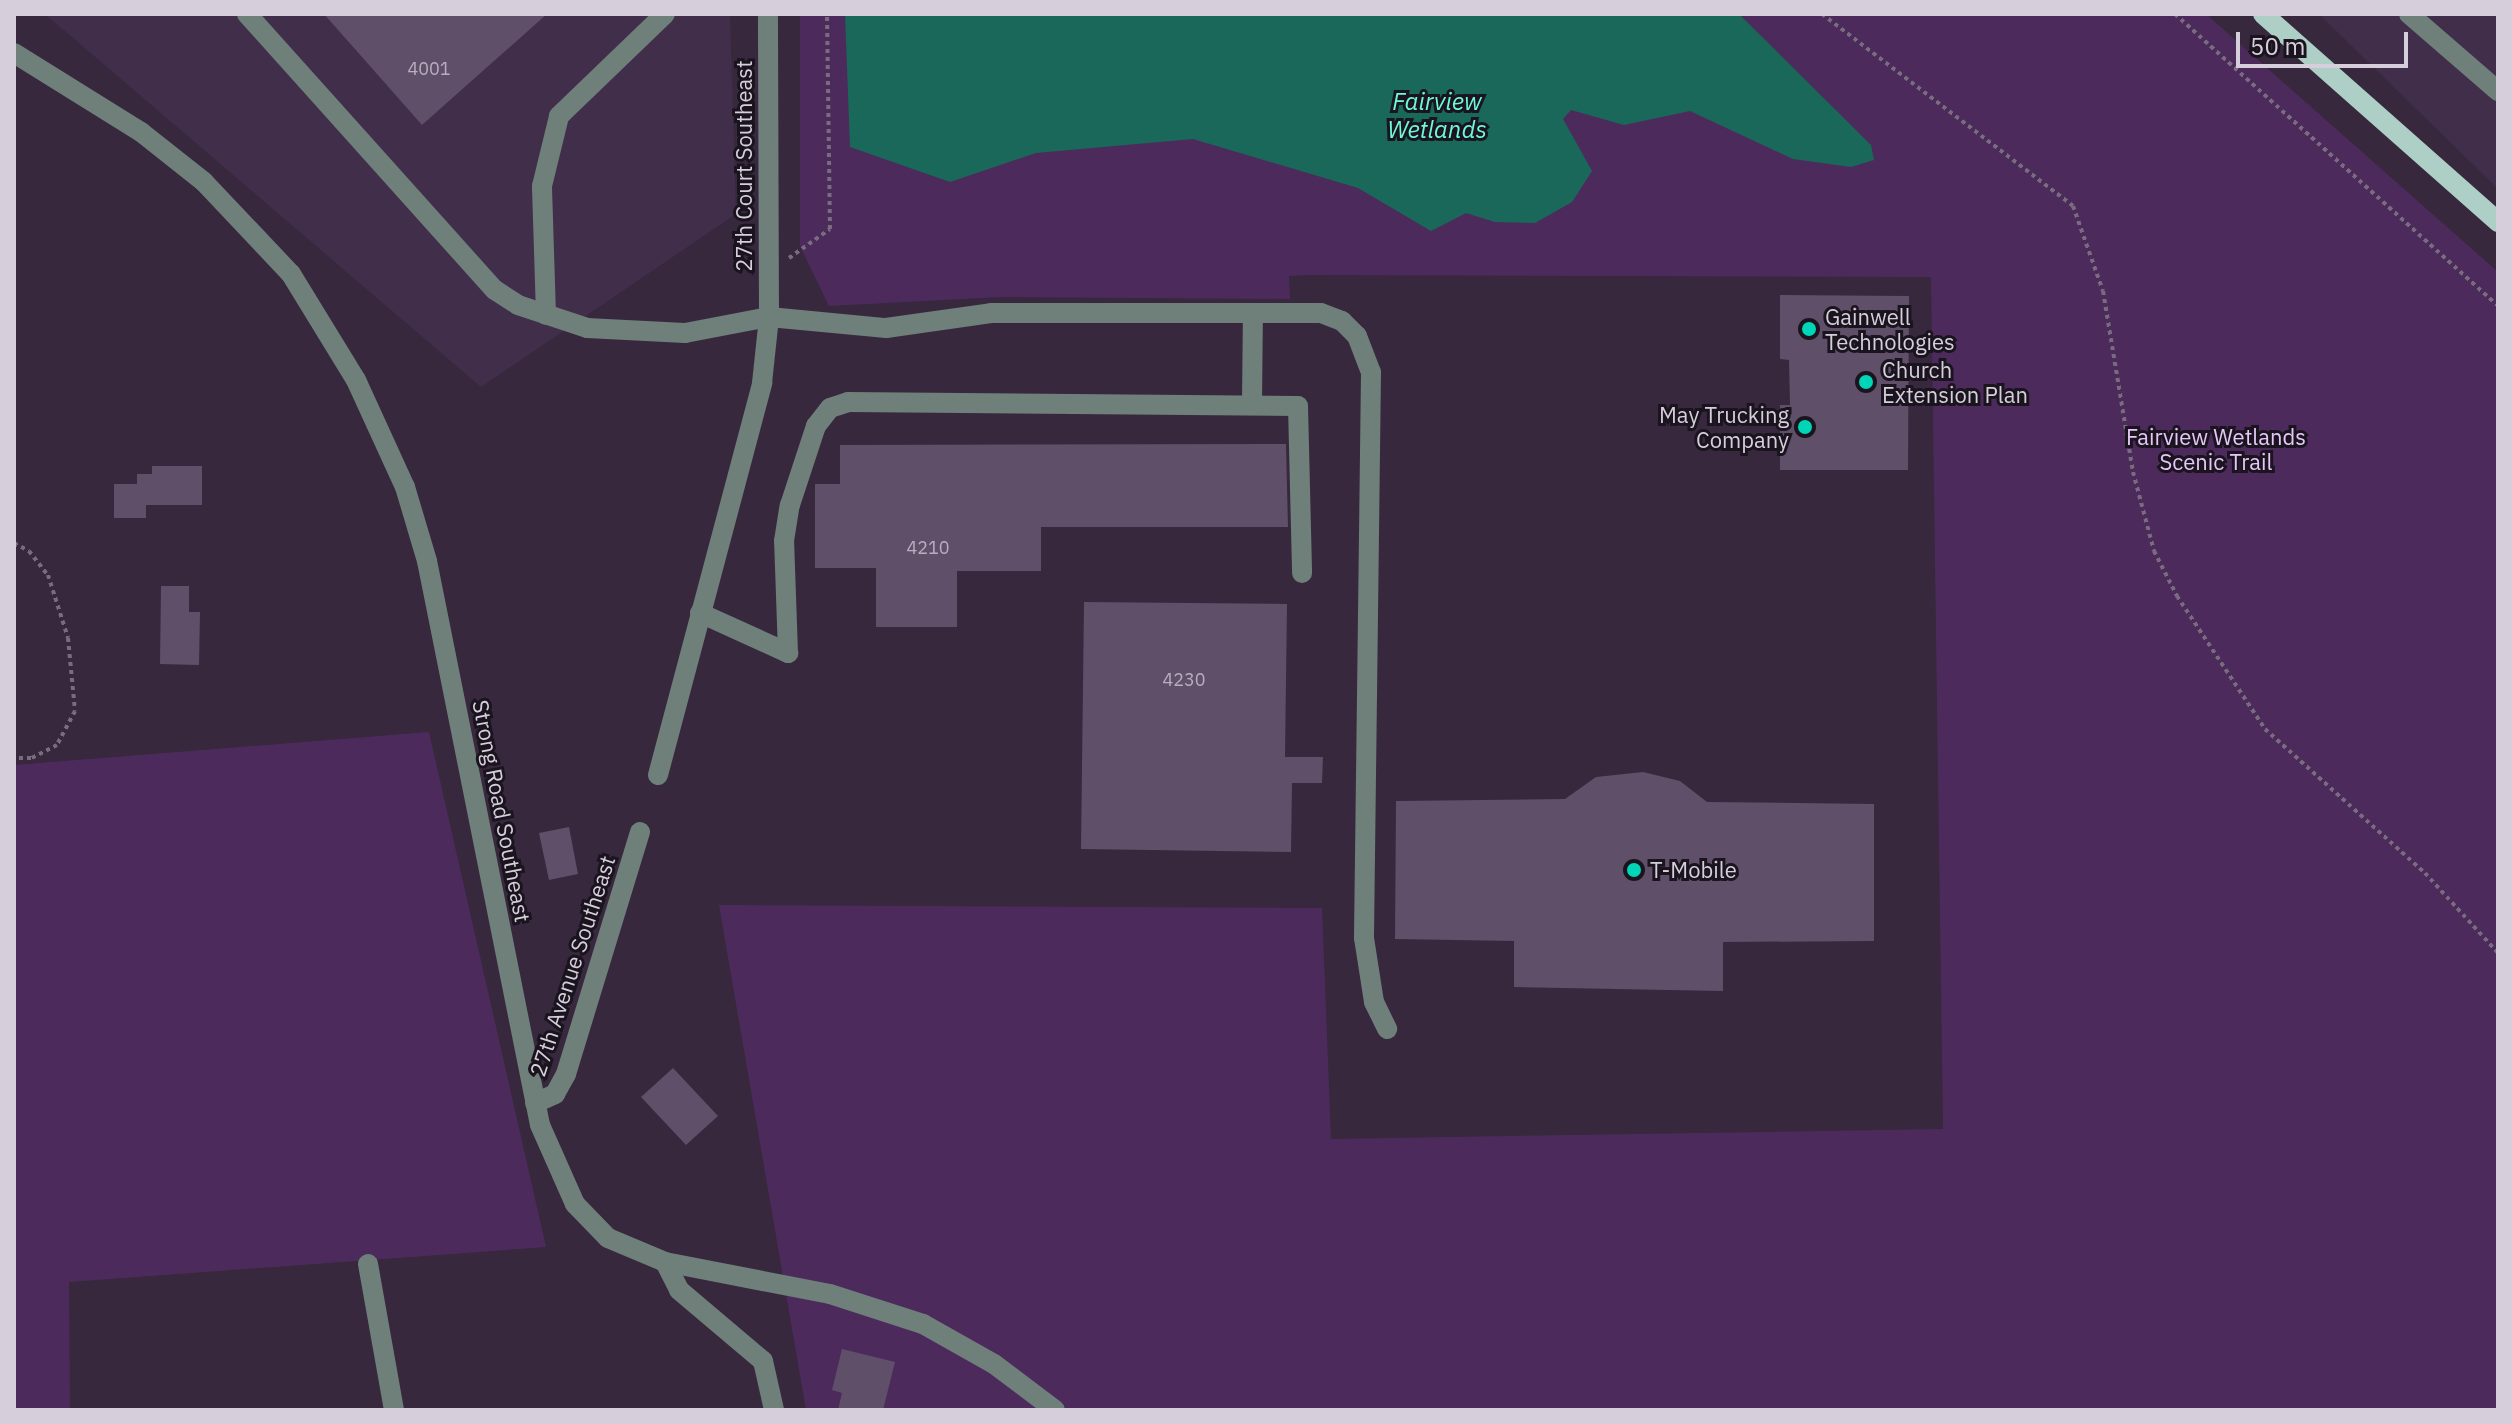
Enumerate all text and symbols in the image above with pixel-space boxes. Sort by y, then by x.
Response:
scale bar [2240,16,2412,66]
text: 50 m [2250,30,2305,62]
house number: 4001 [407,58,451,80]
street label: 27th Court Southeast [731,60,757,272]
water label: Fairview Wetlands [1387,88,1487,144]
place label: Gainwell Technologies [1825,303,1955,354]
marker: Gainwell Technologies [1800,320,1818,338]
place label: Church Extension Plan [1882,356,2028,408]
marker: Church Extension Plan [1857,373,1875,391]
place label: May Trucking Company [1659,401,1789,452]
marker: May Trucking Company [1796,418,1814,436]
park label: Fairview Wetlands Scenic Trail [2126,423,2306,474]
house number: 4210 [906,537,950,559]
house number: 4230 [1162,669,1206,691]
street label: Strong Road Southeast [468,698,536,924]
street label: 27th Avenue Southeast [524,852,620,1080]
place label: T-Mobile [1650,857,1737,883]
marker: T-Mobile [1625,861,1643,879]

